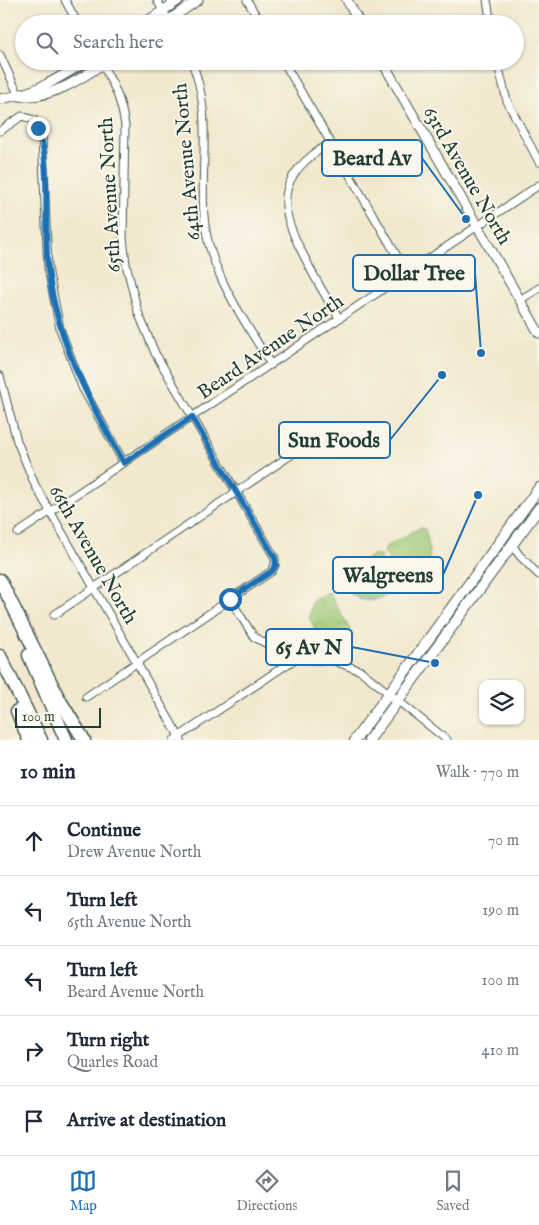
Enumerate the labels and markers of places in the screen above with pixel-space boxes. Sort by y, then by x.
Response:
callout: Beard Av [322,140,422,176]
callout: Dollar Tree [353,255,475,291]
callout: Sun Foods [279,422,390,458]
callout: Walgreens [333,557,443,593]
callout: 65 Av N [266,629,352,665]

